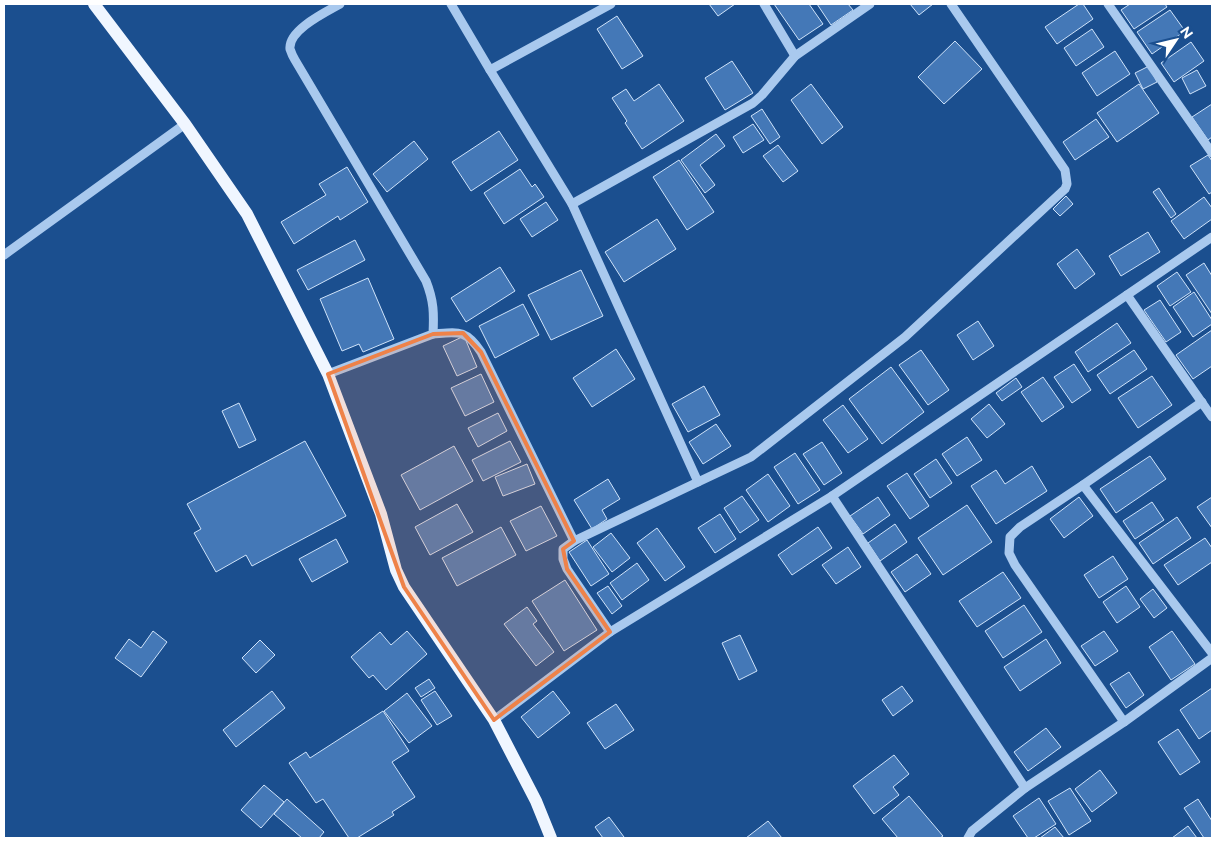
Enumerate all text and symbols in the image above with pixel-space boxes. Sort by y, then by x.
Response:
north arrow [1151,15,1201,65]
text: N [1177,24,1196,42]

